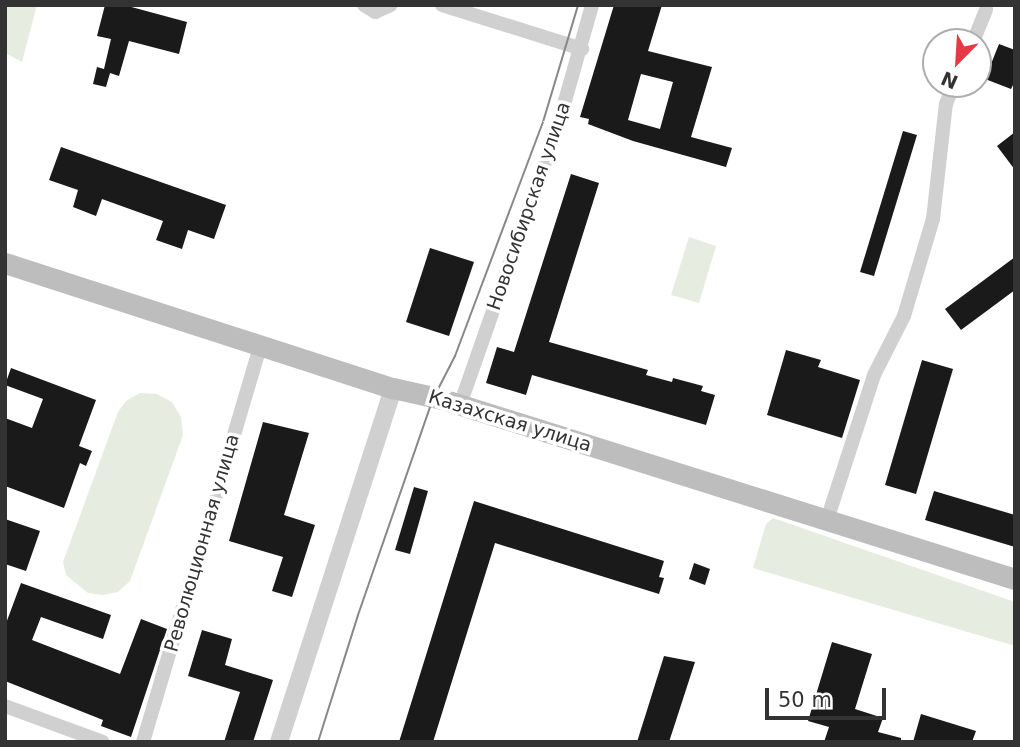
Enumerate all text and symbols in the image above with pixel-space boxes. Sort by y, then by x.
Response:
north arrow [922,28,992,98]
text: N [938,67,961,94]
street label: Новосибирская улица [483,99,575,313]
street label: Казахская улица [426,385,594,457]
street label: Революционная улица [160,432,244,654]
scale bar [768,674,889,718]
text: 50 m [778,688,832,712]

